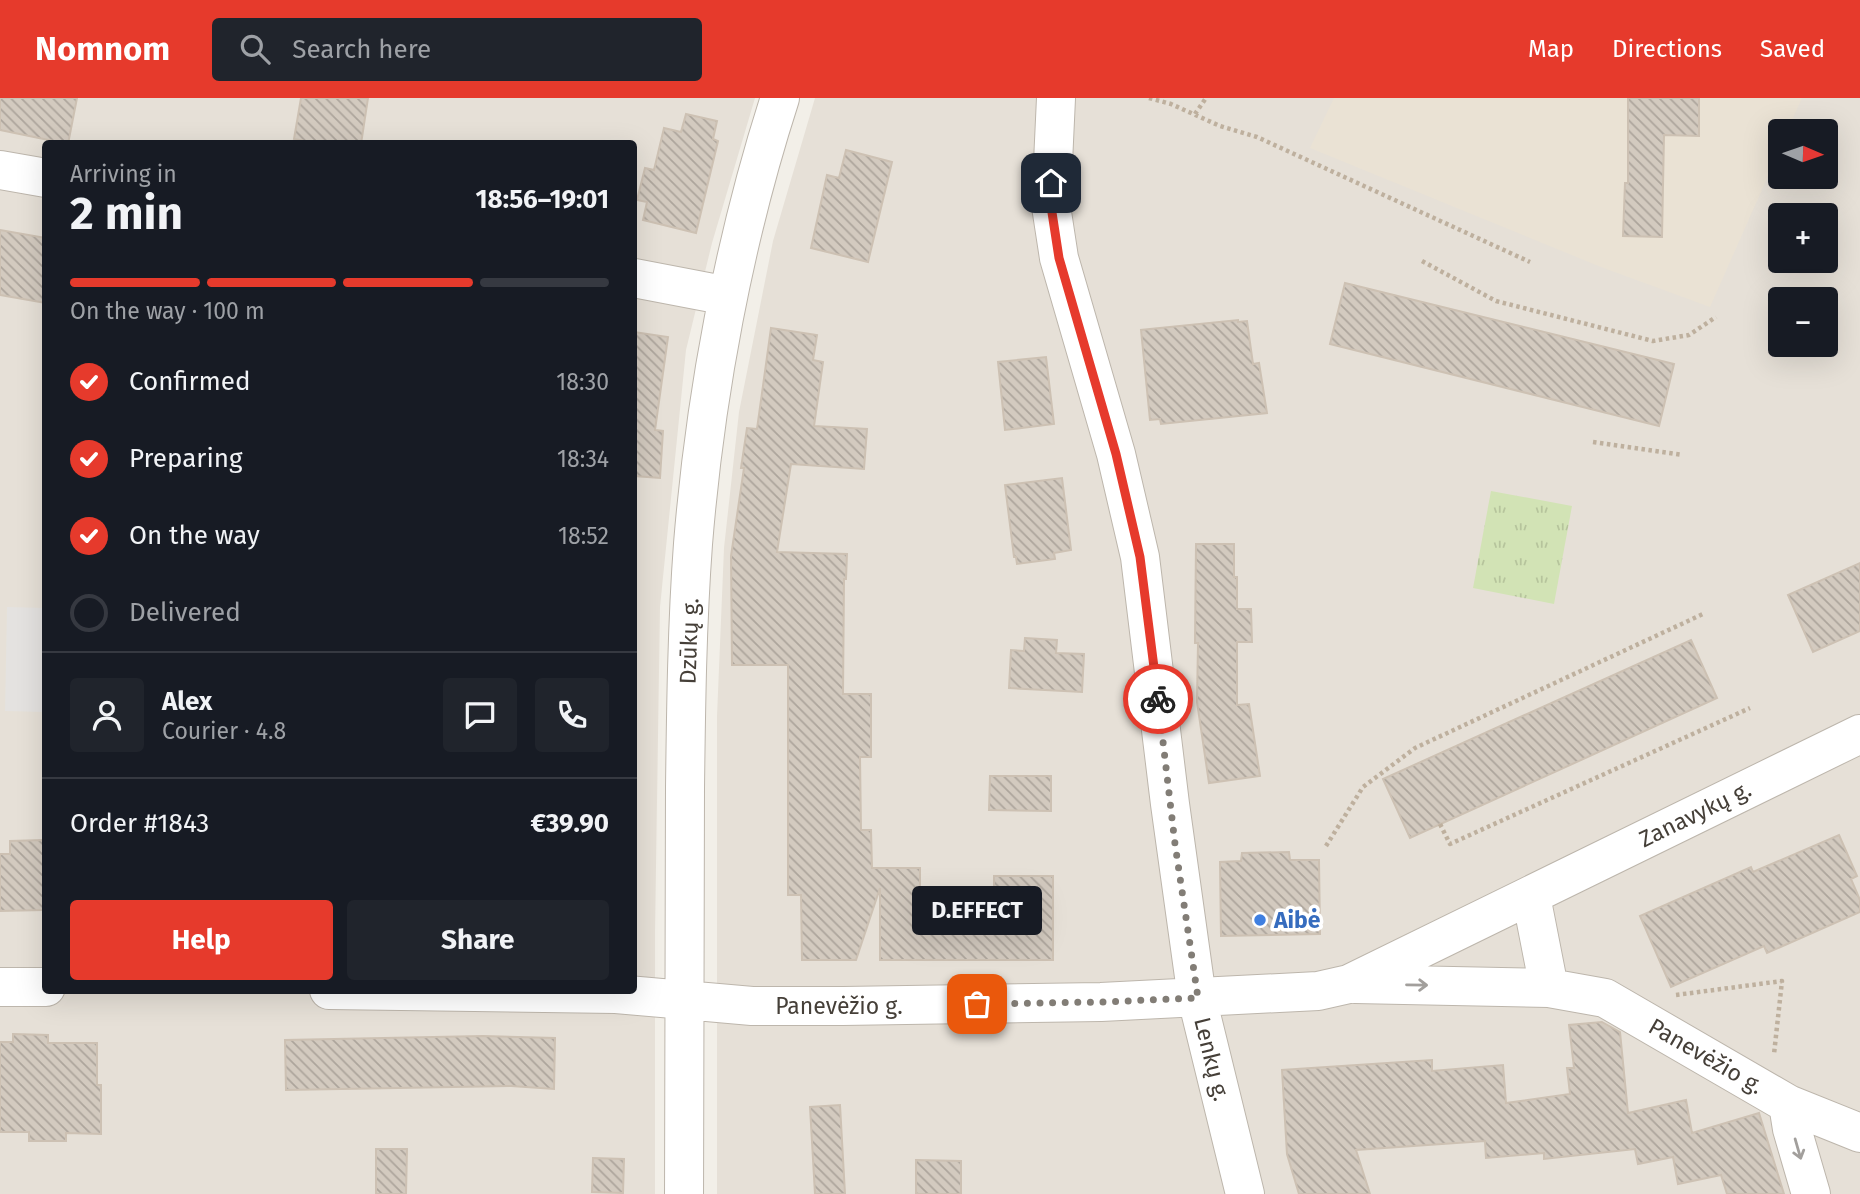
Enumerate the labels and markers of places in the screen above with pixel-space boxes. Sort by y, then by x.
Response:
pin [1021,153,1081,213]
callout: D.EFFECT [912,885,1042,934]
place label: Aibė [1273,906,1321,934]
marker: Aibė [1252,912,1268,928]
pin [947,974,1007,1034]

